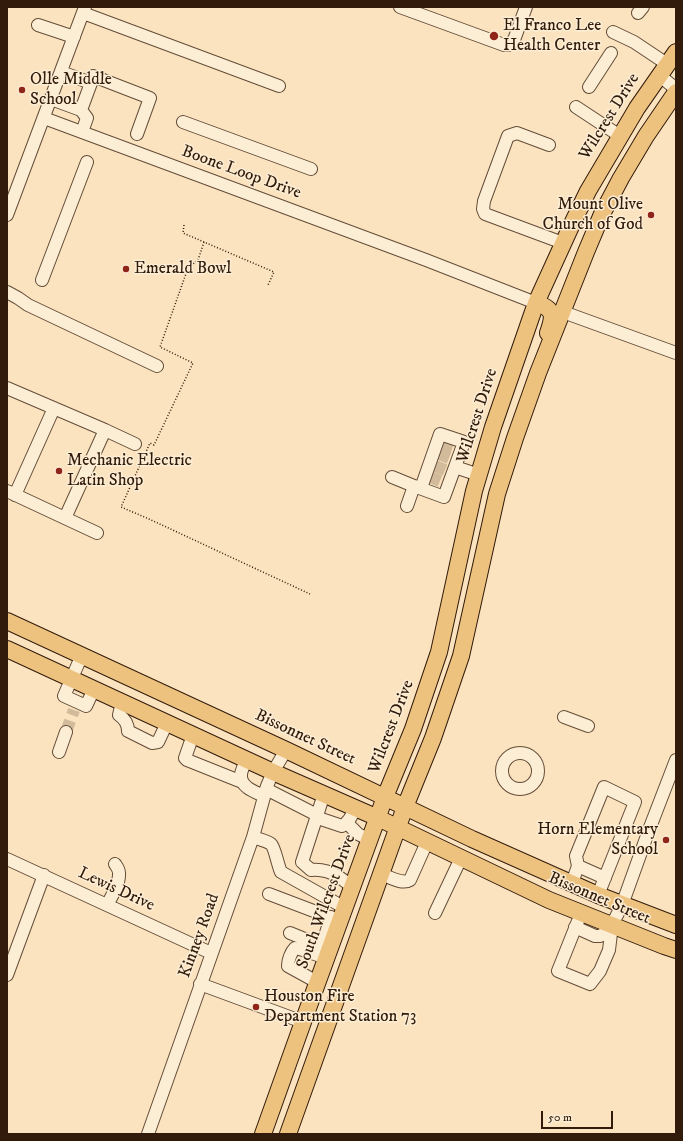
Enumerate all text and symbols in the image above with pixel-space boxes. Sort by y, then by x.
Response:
place label: El Franco Lee Health Center [503,16,601,56]
marker: El Franco Lee Health Center [488,30,500,42]
place label: Olle Middle School [30,70,112,110]
street label: Wilcrest Drive [575,70,645,164]
marker: Olle Middle School [17,85,27,95]
street label: Boone Loop Drive [178,142,304,204]
place label: Mount Olive Church of God [543,195,643,235]
marker: Mount Olive Church of God [646,210,656,220]
place label: Emerald Bowl [134,259,231,279]
marker: Emerald Bowl [121,264,131,274]
street label: Wilcrest Drive [453,366,503,466]
place label: Mechanic Electric Latin Shop [67,451,192,491]
marker: Mechanic Electric Latin Shop [54,466,64,476]
street label: Wilcrest Drive [365,677,419,777]
street label: Bissonnet Street [251,706,359,770]
place label: Horn Elementary School [537,820,658,860]
street label: South Wilcrest Drive [293,832,361,972]
marker: Horn Elementary School [661,835,671,845]
street label: Lewis Drive [75,863,157,917]
street label: Bissonnet Street [545,868,653,930]
street label: Kinney Road [175,891,225,981]
place label: Houston Fire Department Station 73 [264,987,416,1027]
marker: Houston Fire Department Station 73 [251,1002,261,1012]
scale bar [543,1103,615,1129]
text: 50 m [548,1110,572,1125]

